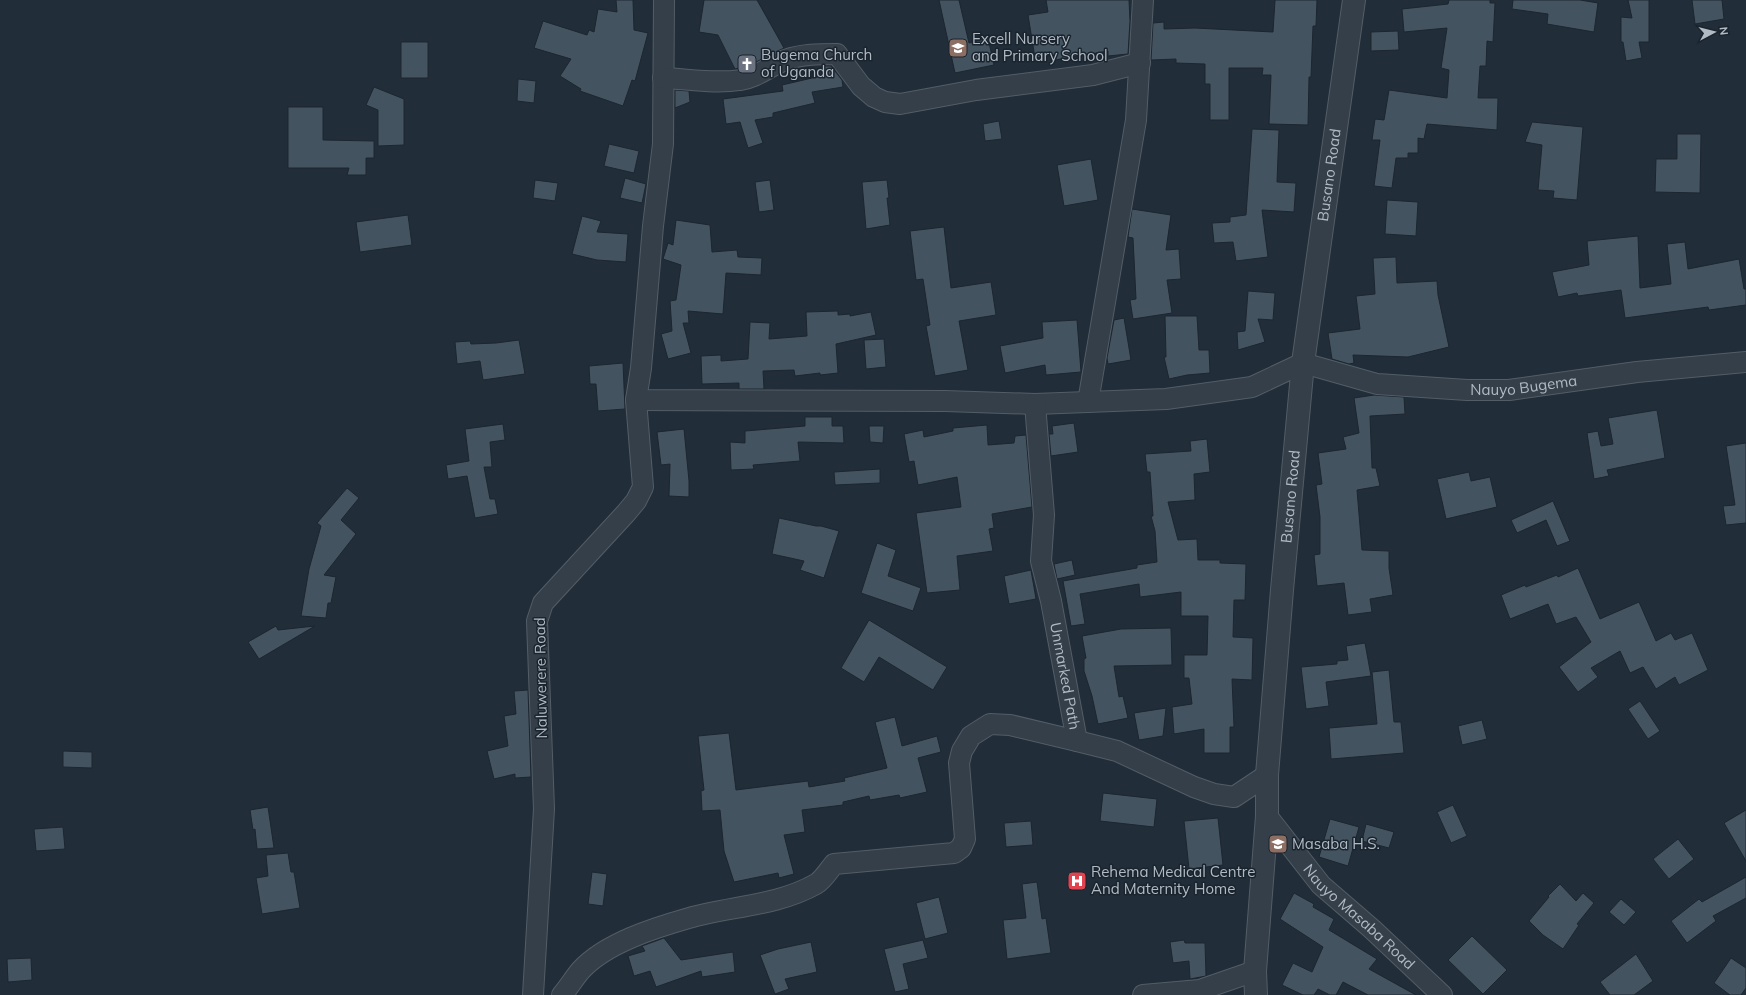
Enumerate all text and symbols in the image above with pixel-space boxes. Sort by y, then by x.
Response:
north arrow [1694,12,1734,52]
text: N [1716,26,1731,36]
place label: Excell Nursery and Primary School [972,29,1108,65]
school or university icon: Excell Nursery and Primary School [947,37,969,59]
place label: Bugema Church of Uganda [761,45,872,81]
church icon: Bugema Church of Uganda [736,53,758,75]
street label: Busano Road [1313,127,1345,222]
street label: Nauyo Bugema [1470,371,1578,399]
street label: Busano Road [1276,449,1304,544]
street label: Naluwerere Road [530,617,551,739]
street label: Unmarked Path [1046,621,1085,731]
school or university icon: Masaba H.S. [1267,833,1289,855]
place label: Masaba H.S. [1292,834,1380,853]
street label: Nauyo Masaba Road [1299,860,1419,973]
place label: Rehema Medical Centre And Maternity Home [1091,862,1255,898]
hospital icon: Rehema Medical Centre And Maternity Home [1066,870,1088,892]

